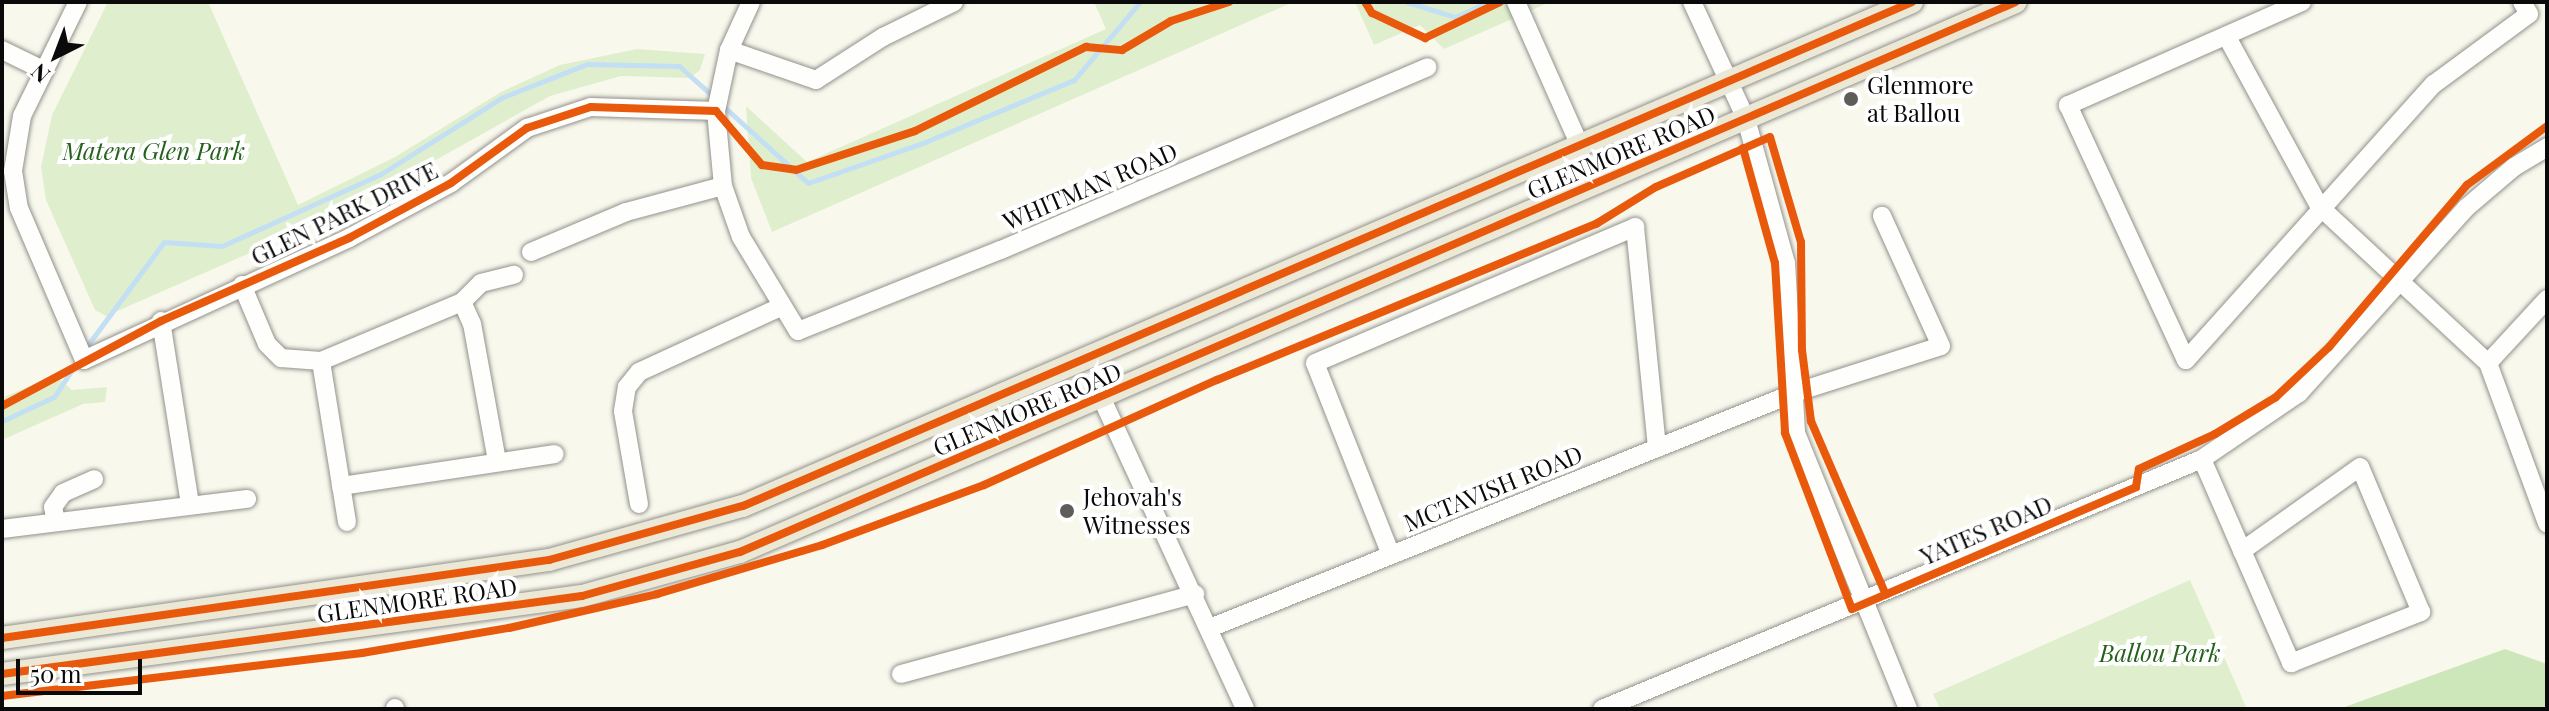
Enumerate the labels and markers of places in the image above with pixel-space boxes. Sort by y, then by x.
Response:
place label: Glenmore at Ballou [1867,71,1974,127]
marker: Glenmore at Ballou [1842,90,1860,108]
place label: Jehovah's Witnesses [1083,483,1190,539]
marker: Jehovah's Witnesses [1058,502,1076,520]

